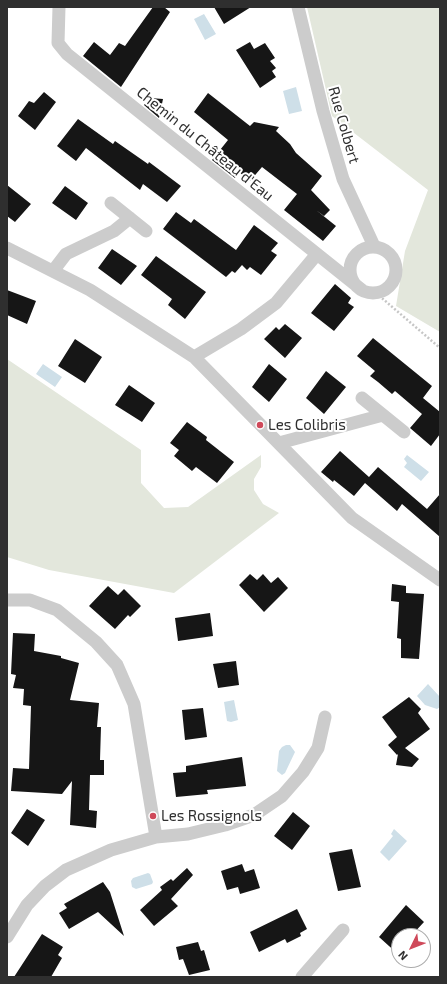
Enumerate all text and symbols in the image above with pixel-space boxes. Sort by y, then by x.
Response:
street label: Chemin du Château d'Eau [133,83,277,205]
street label: Rue Colbert [324,85,364,165]
place label: Les Colibris [268,416,346,434]
marker: Les Colibris [255,420,265,430]
place label: Les Rossignols [161,807,262,825]
marker: Les Rossignols [148,811,158,821]
north arrow [391,928,431,968]
text: N [395,949,410,963]

